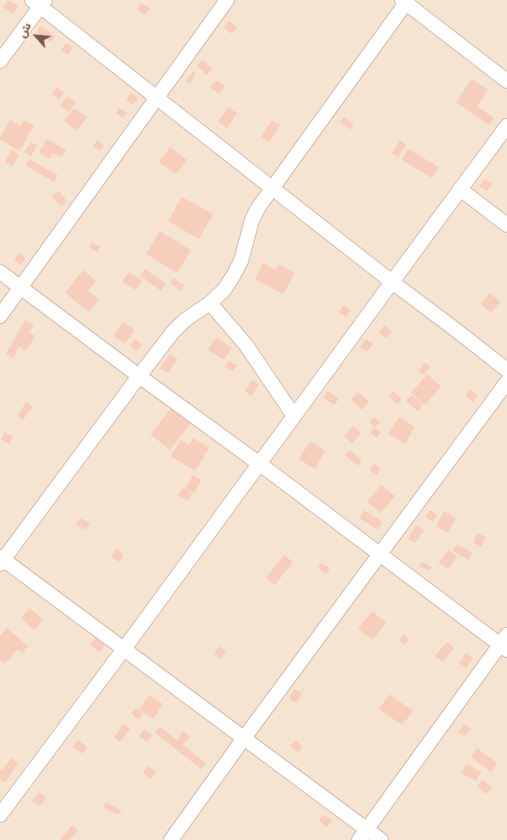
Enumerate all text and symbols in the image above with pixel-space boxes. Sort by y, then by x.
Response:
north arrow [16,16,56,56]
text: ش [16,21,34,40]

